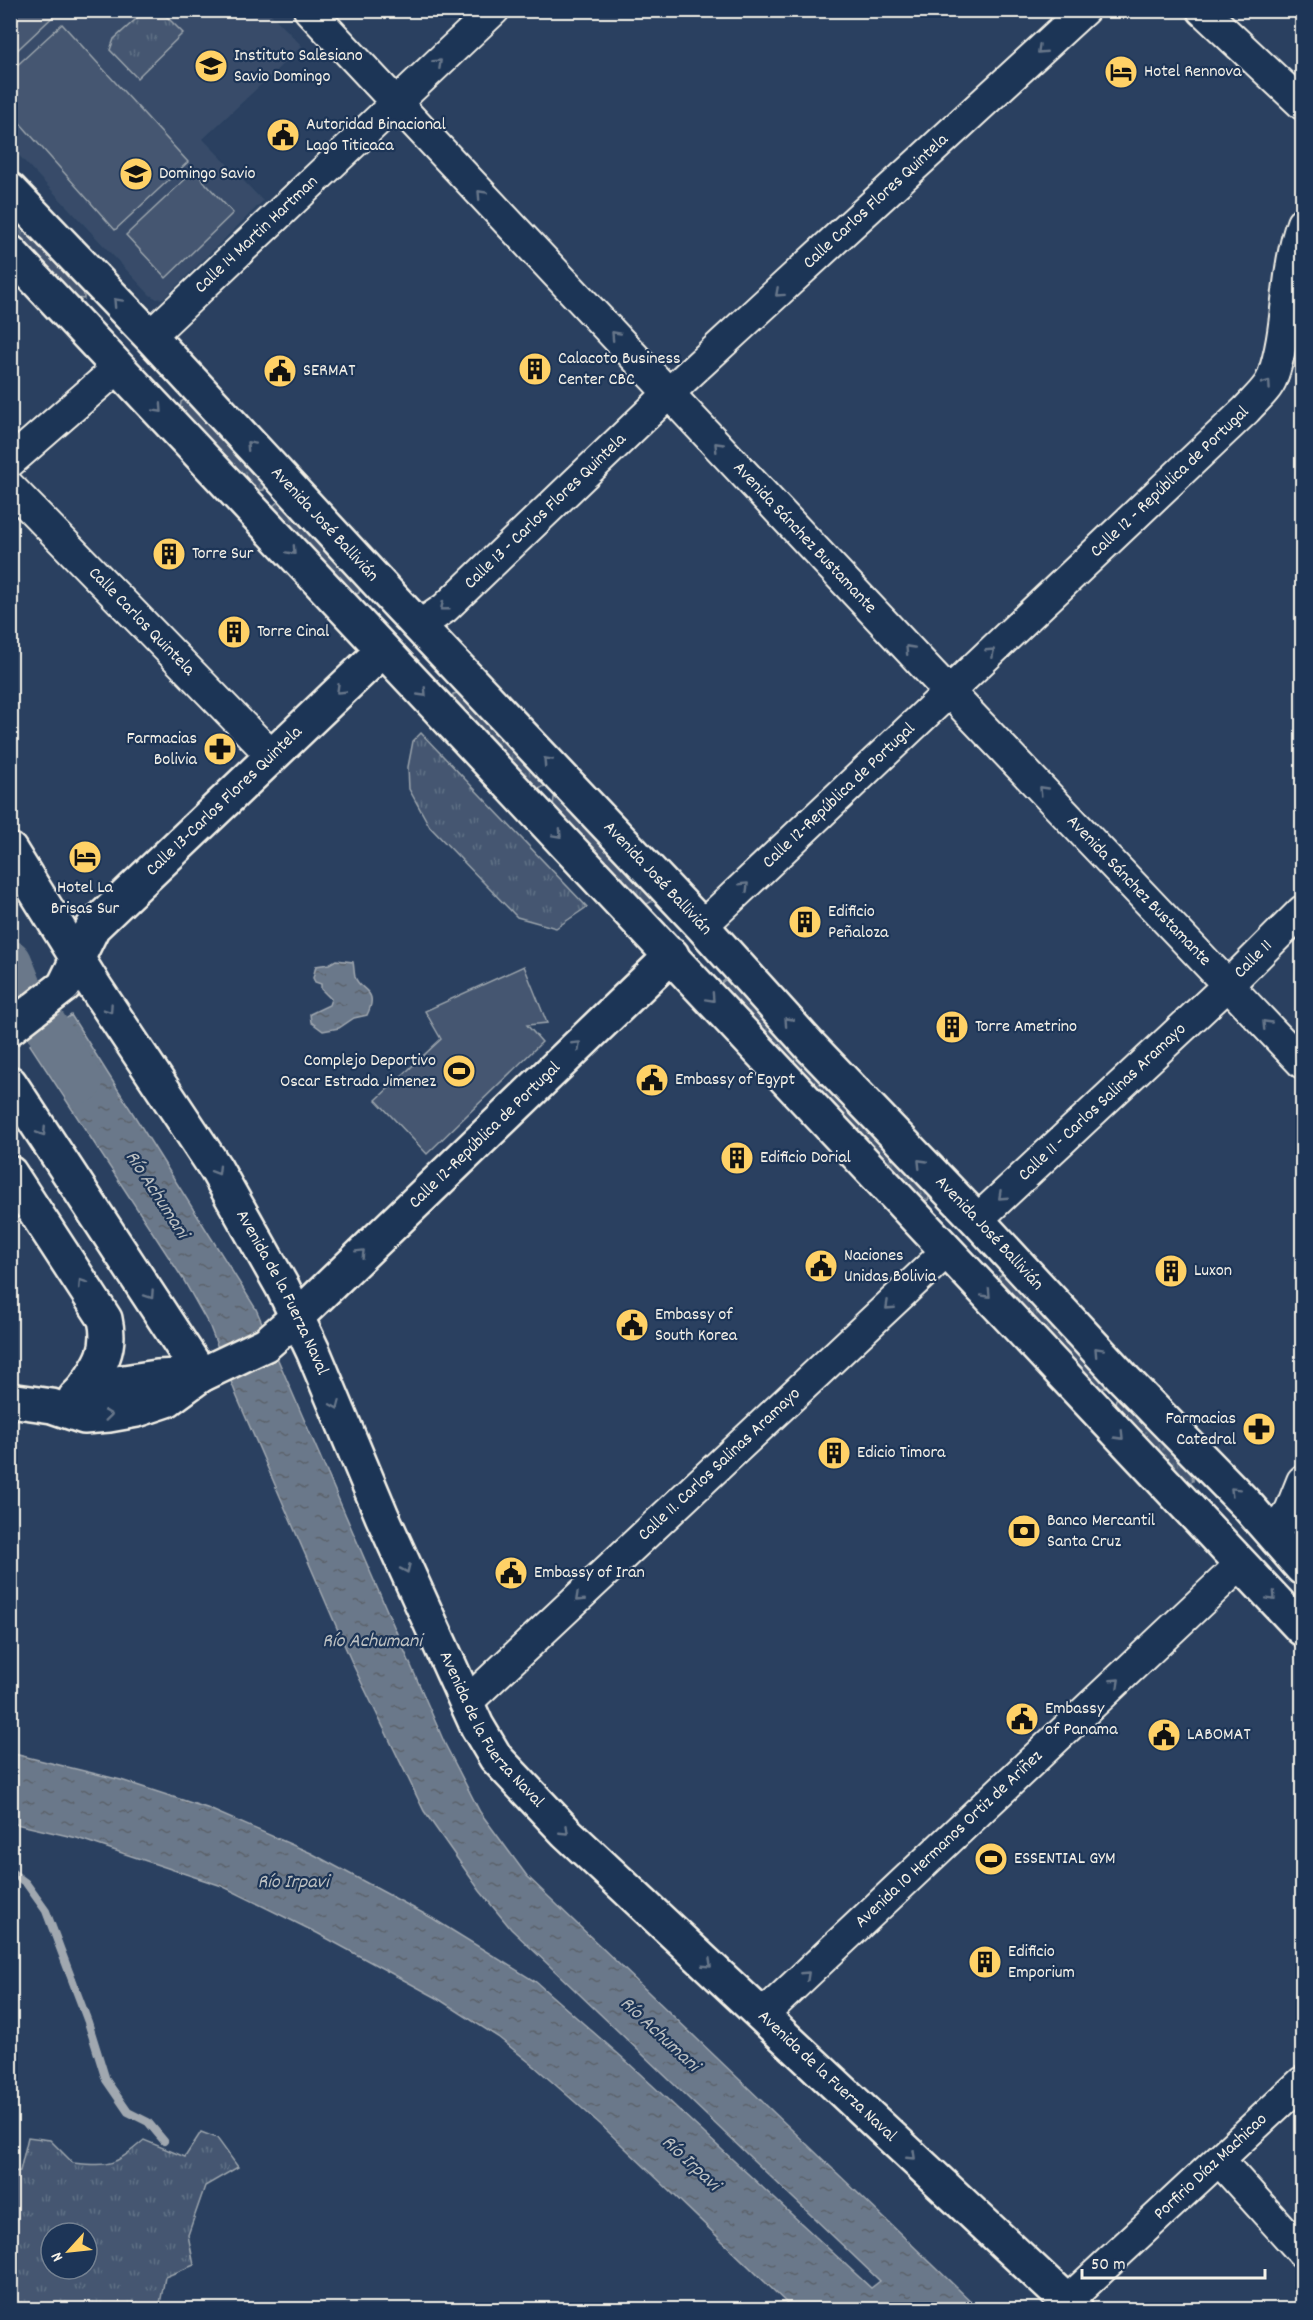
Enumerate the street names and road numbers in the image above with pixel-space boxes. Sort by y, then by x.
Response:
street label: Calle Carlos Flores Quintela [798,128,955,275]
street label: Calle 14 Martin Hartman [189,170,324,300]
street label: Calle 12 - República de Portugal [1085,400,1256,564]
street label: Calle 13 - Carlos Flores Quintela [459,427,633,595]
street label: Avenida Sánchez Bustamante [727,456,882,620]
street label: Avenida José Ballivián [265,461,384,588]
street label: Calle Carlos Quintela [82,562,200,682]
street label: Calle 12-República de Portugal [757,717,922,875]
street label: Calle 13-Carlos Flores Quintela [141,720,309,882]
street label: Avenida Sánchez Bustamante [1060,810,1217,972]
street label: Avenida José Ballivián [597,816,717,941]
street label: Calle 11 [1229,934,1279,984]
street label: Calle 11 - Carlos Salinas Aramayo [1013,1017,1192,1187]
street label: Calle 12-República de Portugal [403,1056,567,1215]
street label: Avenida José Ballivián [929,1171,1049,1296]
street label: Avenida de la Fuerza Naval [229,1205,335,1380]
street label: Calle 11. Carlos Salinas Aramayo [633,1382,806,1547]
street label: Avenida de la Fuerza Naval [432,1647,550,1814]
street label: Avenida 10 Hermanos Ortiz de Ariñez [850,1744,1049,1934]
street label: Avenida de la Fuerza Naval [752,2005,903,2149]
street label: Porfirio Díaz Machicao [1149,2108,1273,2226]

